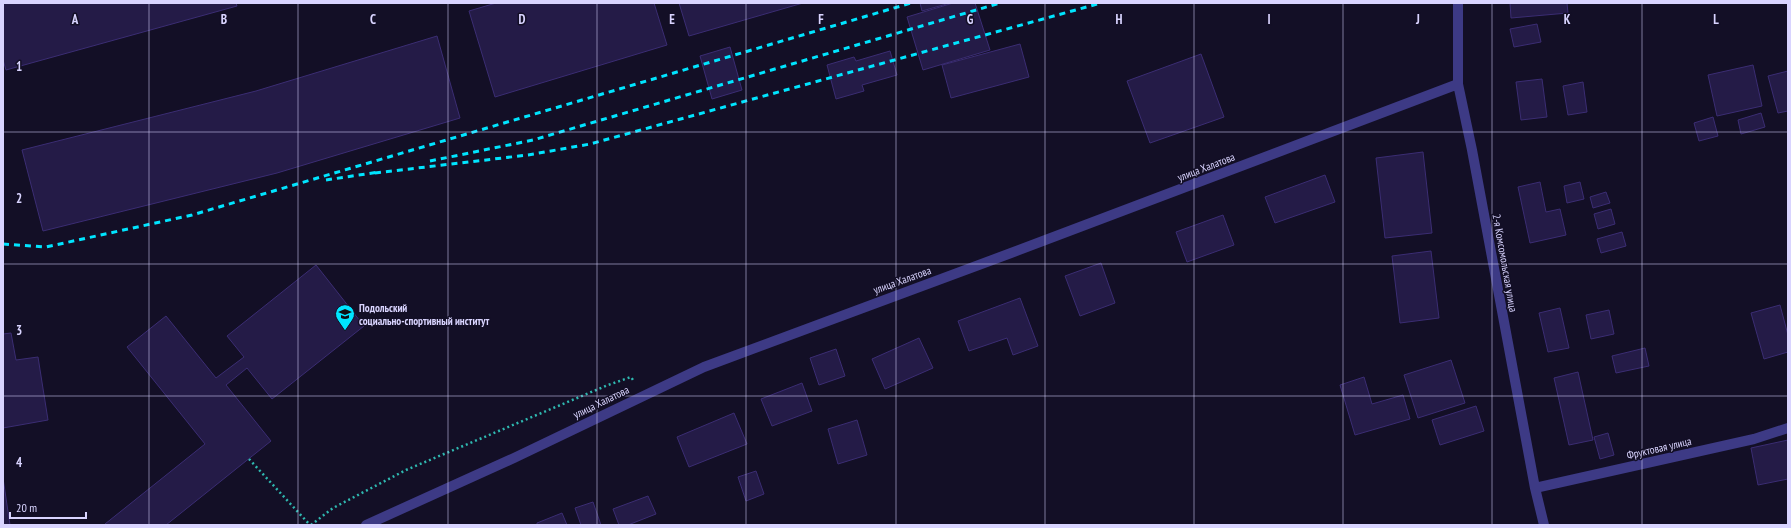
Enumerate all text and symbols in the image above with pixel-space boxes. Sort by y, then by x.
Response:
text: A [71,11,79,28]
text: B [221,11,227,28]
text: C [370,11,376,28]
text: D [519,11,526,28]
text: E [669,11,675,28]
text: F [818,11,824,28]
text: G [967,11,974,28]
text: H [1116,11,1123,28]
text: I [1267,11,1271,28]
text: J [1415,11,1420,28]
text: K [1564,11,1571,28]
text: L [1713,11,1719,28]
text: 1 [16,58,22,75]
street label: улица Халатова [1175,150,1237,184]
text: 2 [16,190,22,207]
street label: 2-я Комсомольская улица [1489,213,1521,313]
street label: улица Халатова [871,263,933,297]
place label: Подольский социально-спортивный институт [359,301,490,328]
school or university icon: Подольский социально-спортивный институт [334,303,356,331]
text: 3 [16,322,22,339]
street label: улица Халатова [571,382,631,422]
street label: Фруктовая улица [1625,434,1693,462]
text: 4 [16,454,23,471]
scale bar [10,494,86,520]
text: 20 m [16,500,37,515]

